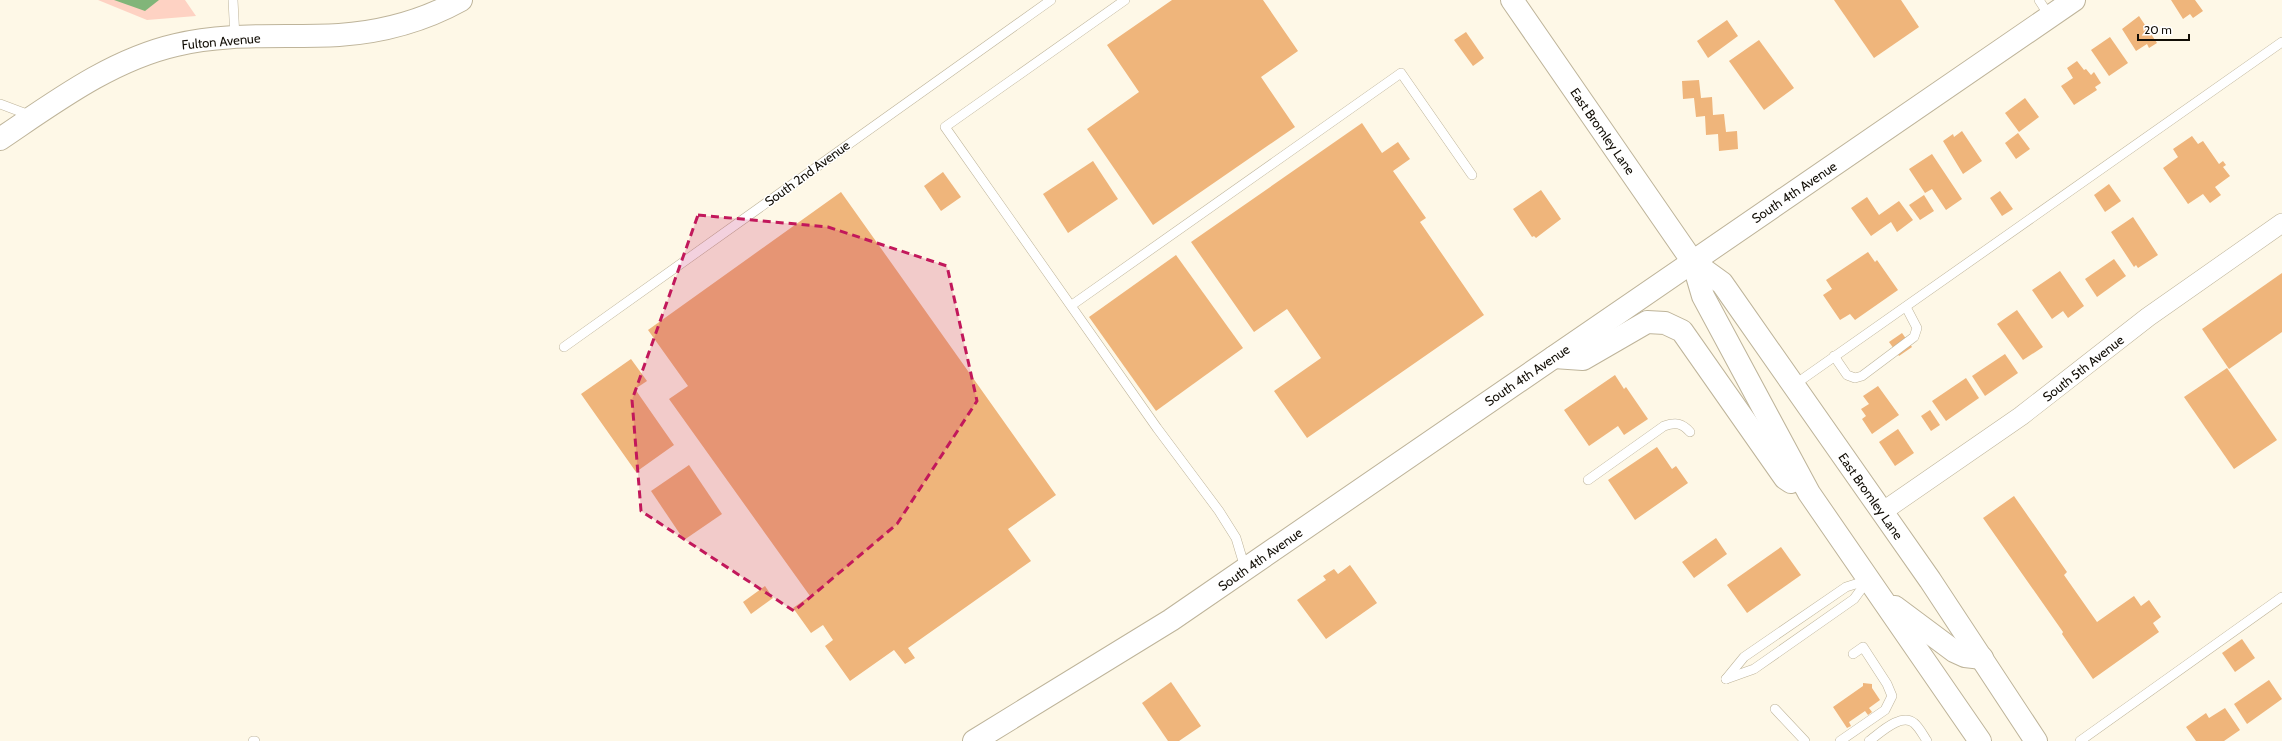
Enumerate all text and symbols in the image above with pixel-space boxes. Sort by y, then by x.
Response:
scale bar [2138,16,2189,42]
text: 20 m [2144,22,2172,37]
street label: Fulton Avenue [181,30,261,52]
street label: East Bromley Lane [1567,85,1639,178]
street label: South 2nd Avenue [761,137,853,209]
street label: South 4th Avenue [1748,157,1840,226]
street label: South 5th Avenue [2039,331,2127,405]
street label: South 4th Avenue [1481,340,1573,409]
street label: East Bromley Lane [1835,450,1907,543]
street label: South 4th Avenue [1215,524,1305,594]

